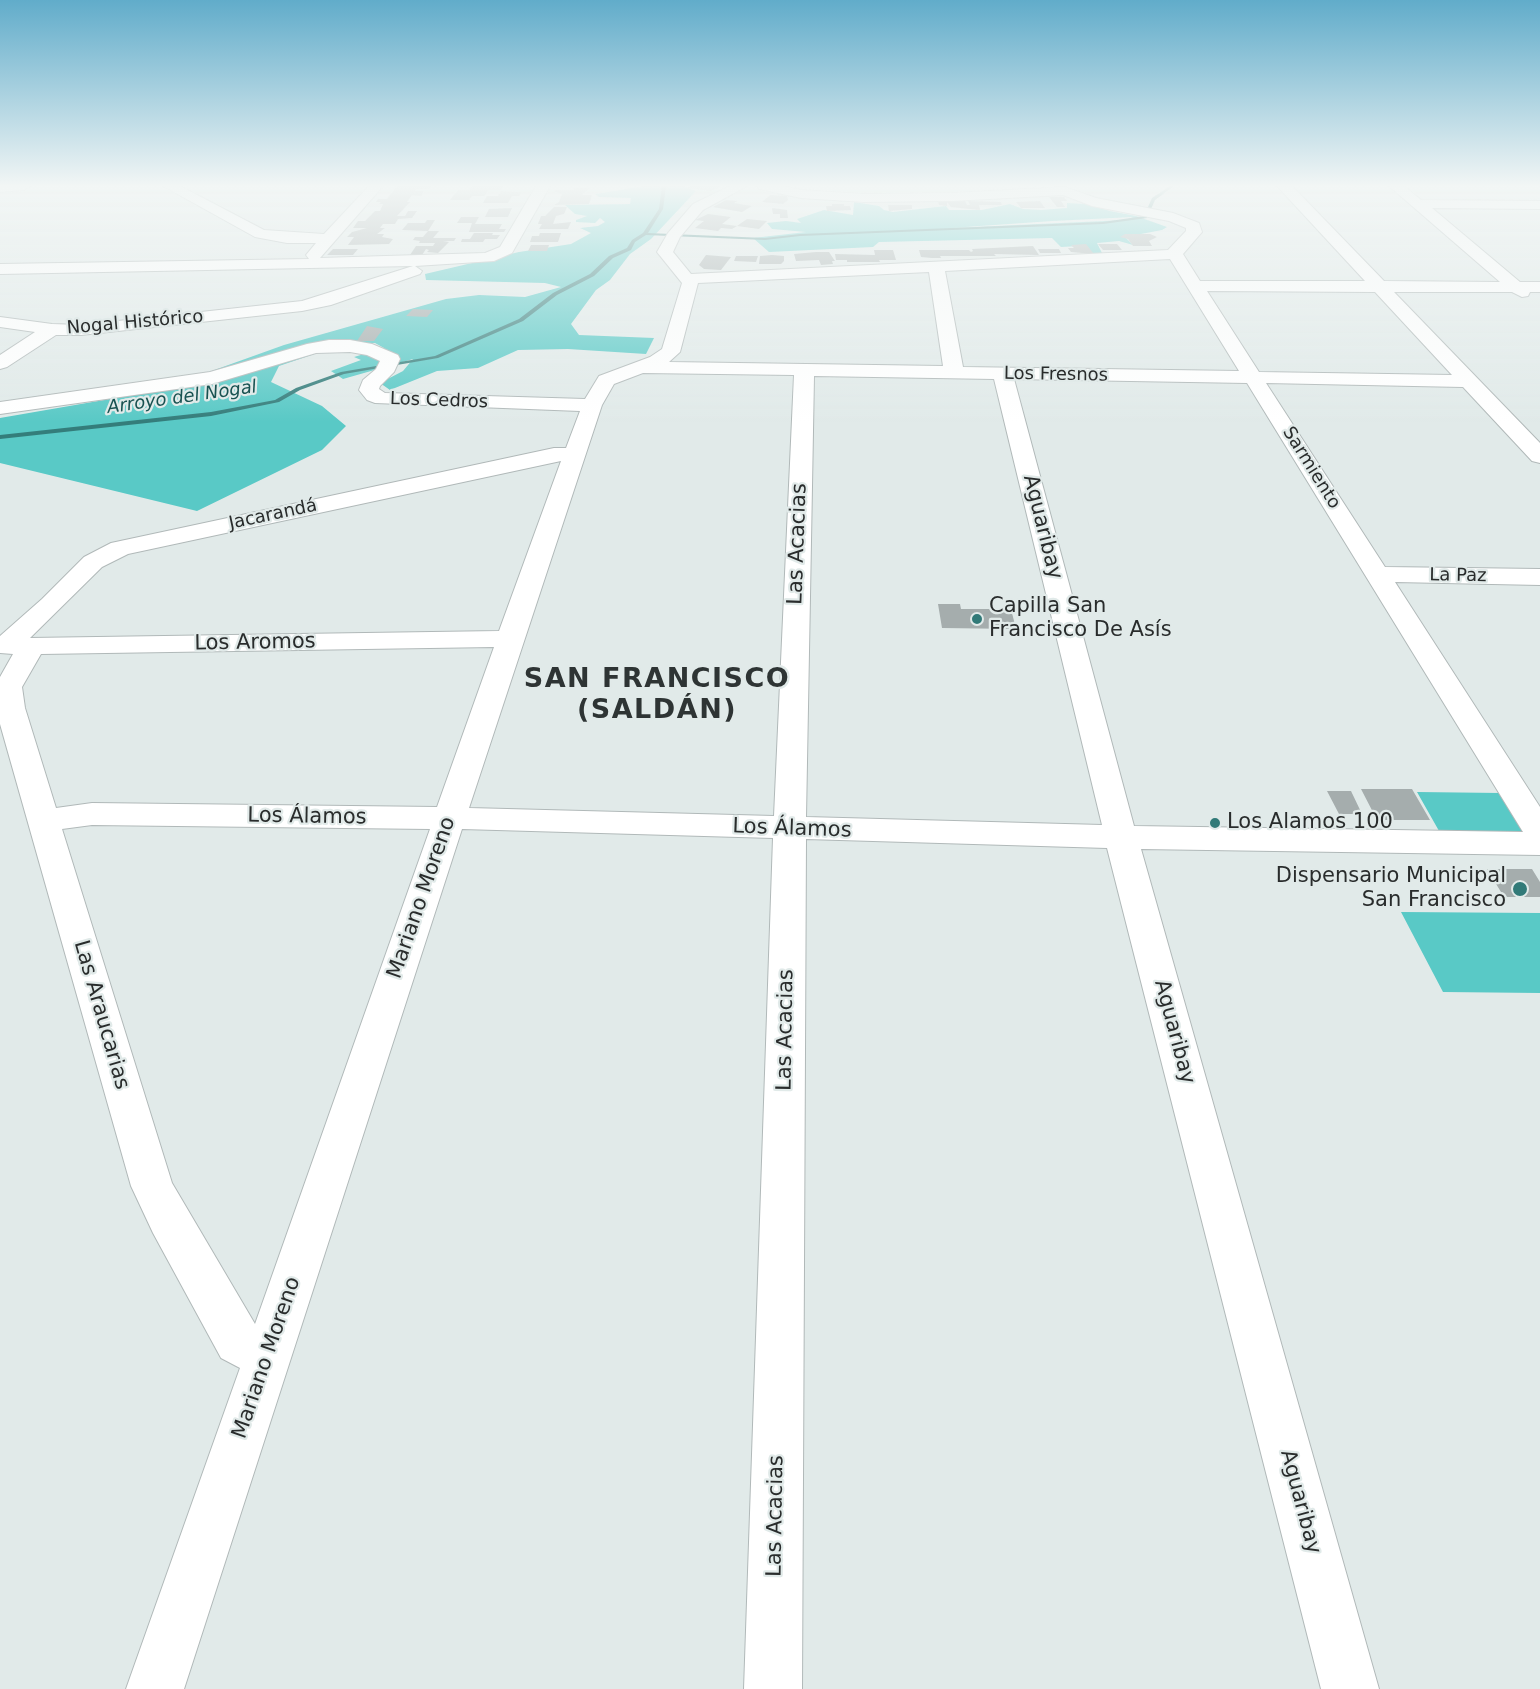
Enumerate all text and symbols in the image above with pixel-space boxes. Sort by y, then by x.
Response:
street label: Nogal Histórico [66,306,204,340]
street label: Los Fresnos [1004,363,1108,387]
water label: Arroyo del Nogal [106,377,258,419]
street label: Los Cedros [390,388,488,414]
street label: Sarmiento [1277,423,1345,513]
street label: Aguaribay [1017,472,1067,582]
street label: Las Acacias [783,483,813,605]
street label: Jacarandá [227,495,319,535]
street label: La Paz [1429,565,1487,587]
place label: Capilla San Francisco De Asís [989,594,1172,644]
marker: Capilla San Francisco De Asís [970,612,984,626]
street label: Los Aromos [194,629,316,657]
district label: SAN FRANCISCO (SALDÁN) [524,664,790,727]
street label: Los Álamos [247,803,367,831]
place label: Los Alamos 100 [1227,810,1393,836]
street label: Mariano Moreno [383,814,461,982]
street label: Los Álamos [732,814,852,844]
marker: Los Alamos 100 [1208,816,1222,830]
place label: Dispensario Municipal San Francisco [1276,864,1506,914]
marker: Dispensario Municipal San Francisco [1511,880,1529,898]
street label: Las Araucarias [68,937,134,1093]
street label: Las Acacias [772,969,800,1091]
street label: Aguaribay [1148,977,1200,1087]
street label: Mariano Moreno [228,1274,306,1442]
street label: Aguaribay [1274,1447,1326,1557]
street label: Las Acacias [762,1455,790,1577]

